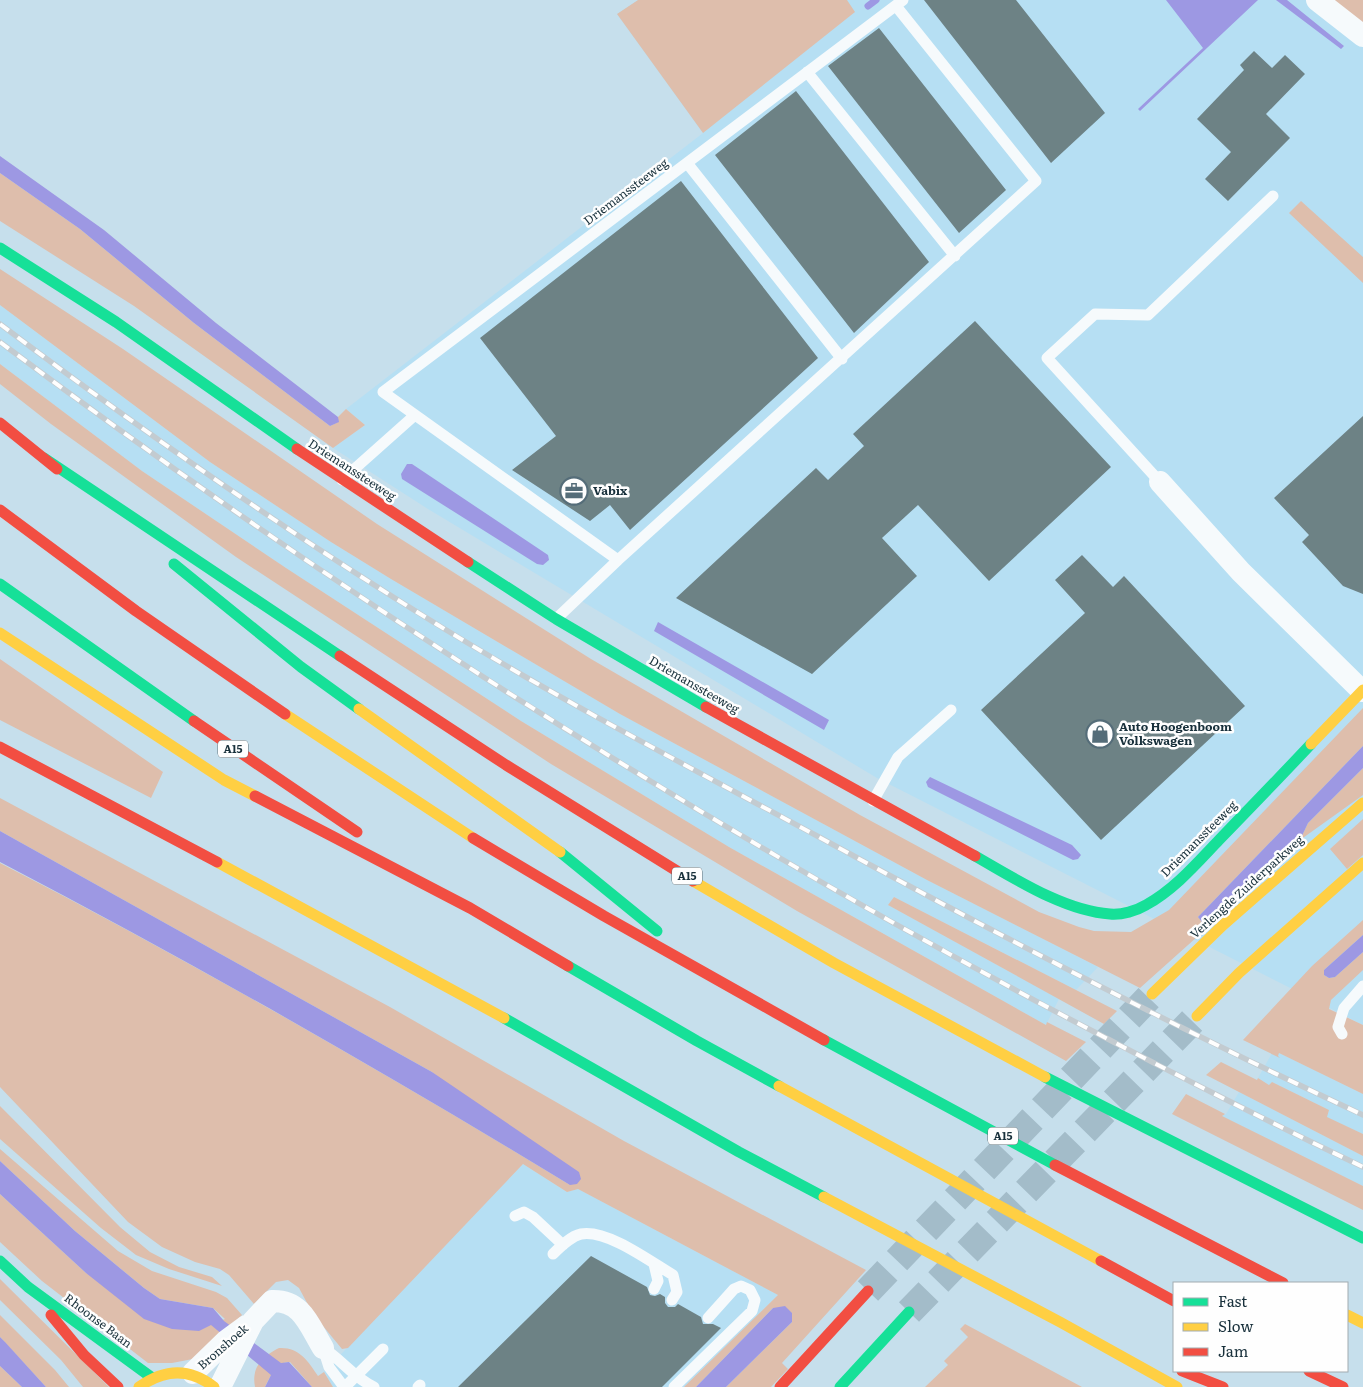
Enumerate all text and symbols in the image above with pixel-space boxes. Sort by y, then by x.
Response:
street label: Driemanssteeweg [579,153,672,229]
street label: Driemanssteeweg [305,434,400,505]
office icon: Vabix [559,476,589,506]
place label: Vabix [593,481,628,499]
street label: Driemanssteeweg [646,651,743,717]
place label: Auto Hoogenboom Volkswagen [1119,717,1232,749]
shop icon: Auto Hoogenboom Volkswagen [1085,719,1115,749]
road number: A15 [218,741,248,758]
street label: Driemanssteeweg [1156,796,1241,881]
street label: Verlengde Zuiderparkweg [1186,830,1307,942]
road number: A15 [672,868,702,884]
road number: A15 [988,1128,1018,1144]
legend [1173,1282,1348,1372]
street label: Rhoonse Baan [61,1289,136,1352]
text: Fast [1218,1289,1247,1312]
text: Slow [1218,1314,1253,1337]
street label: Bronshoek [193,1319,252,1373]
text: Jam [1218,1339,1249,1362]

